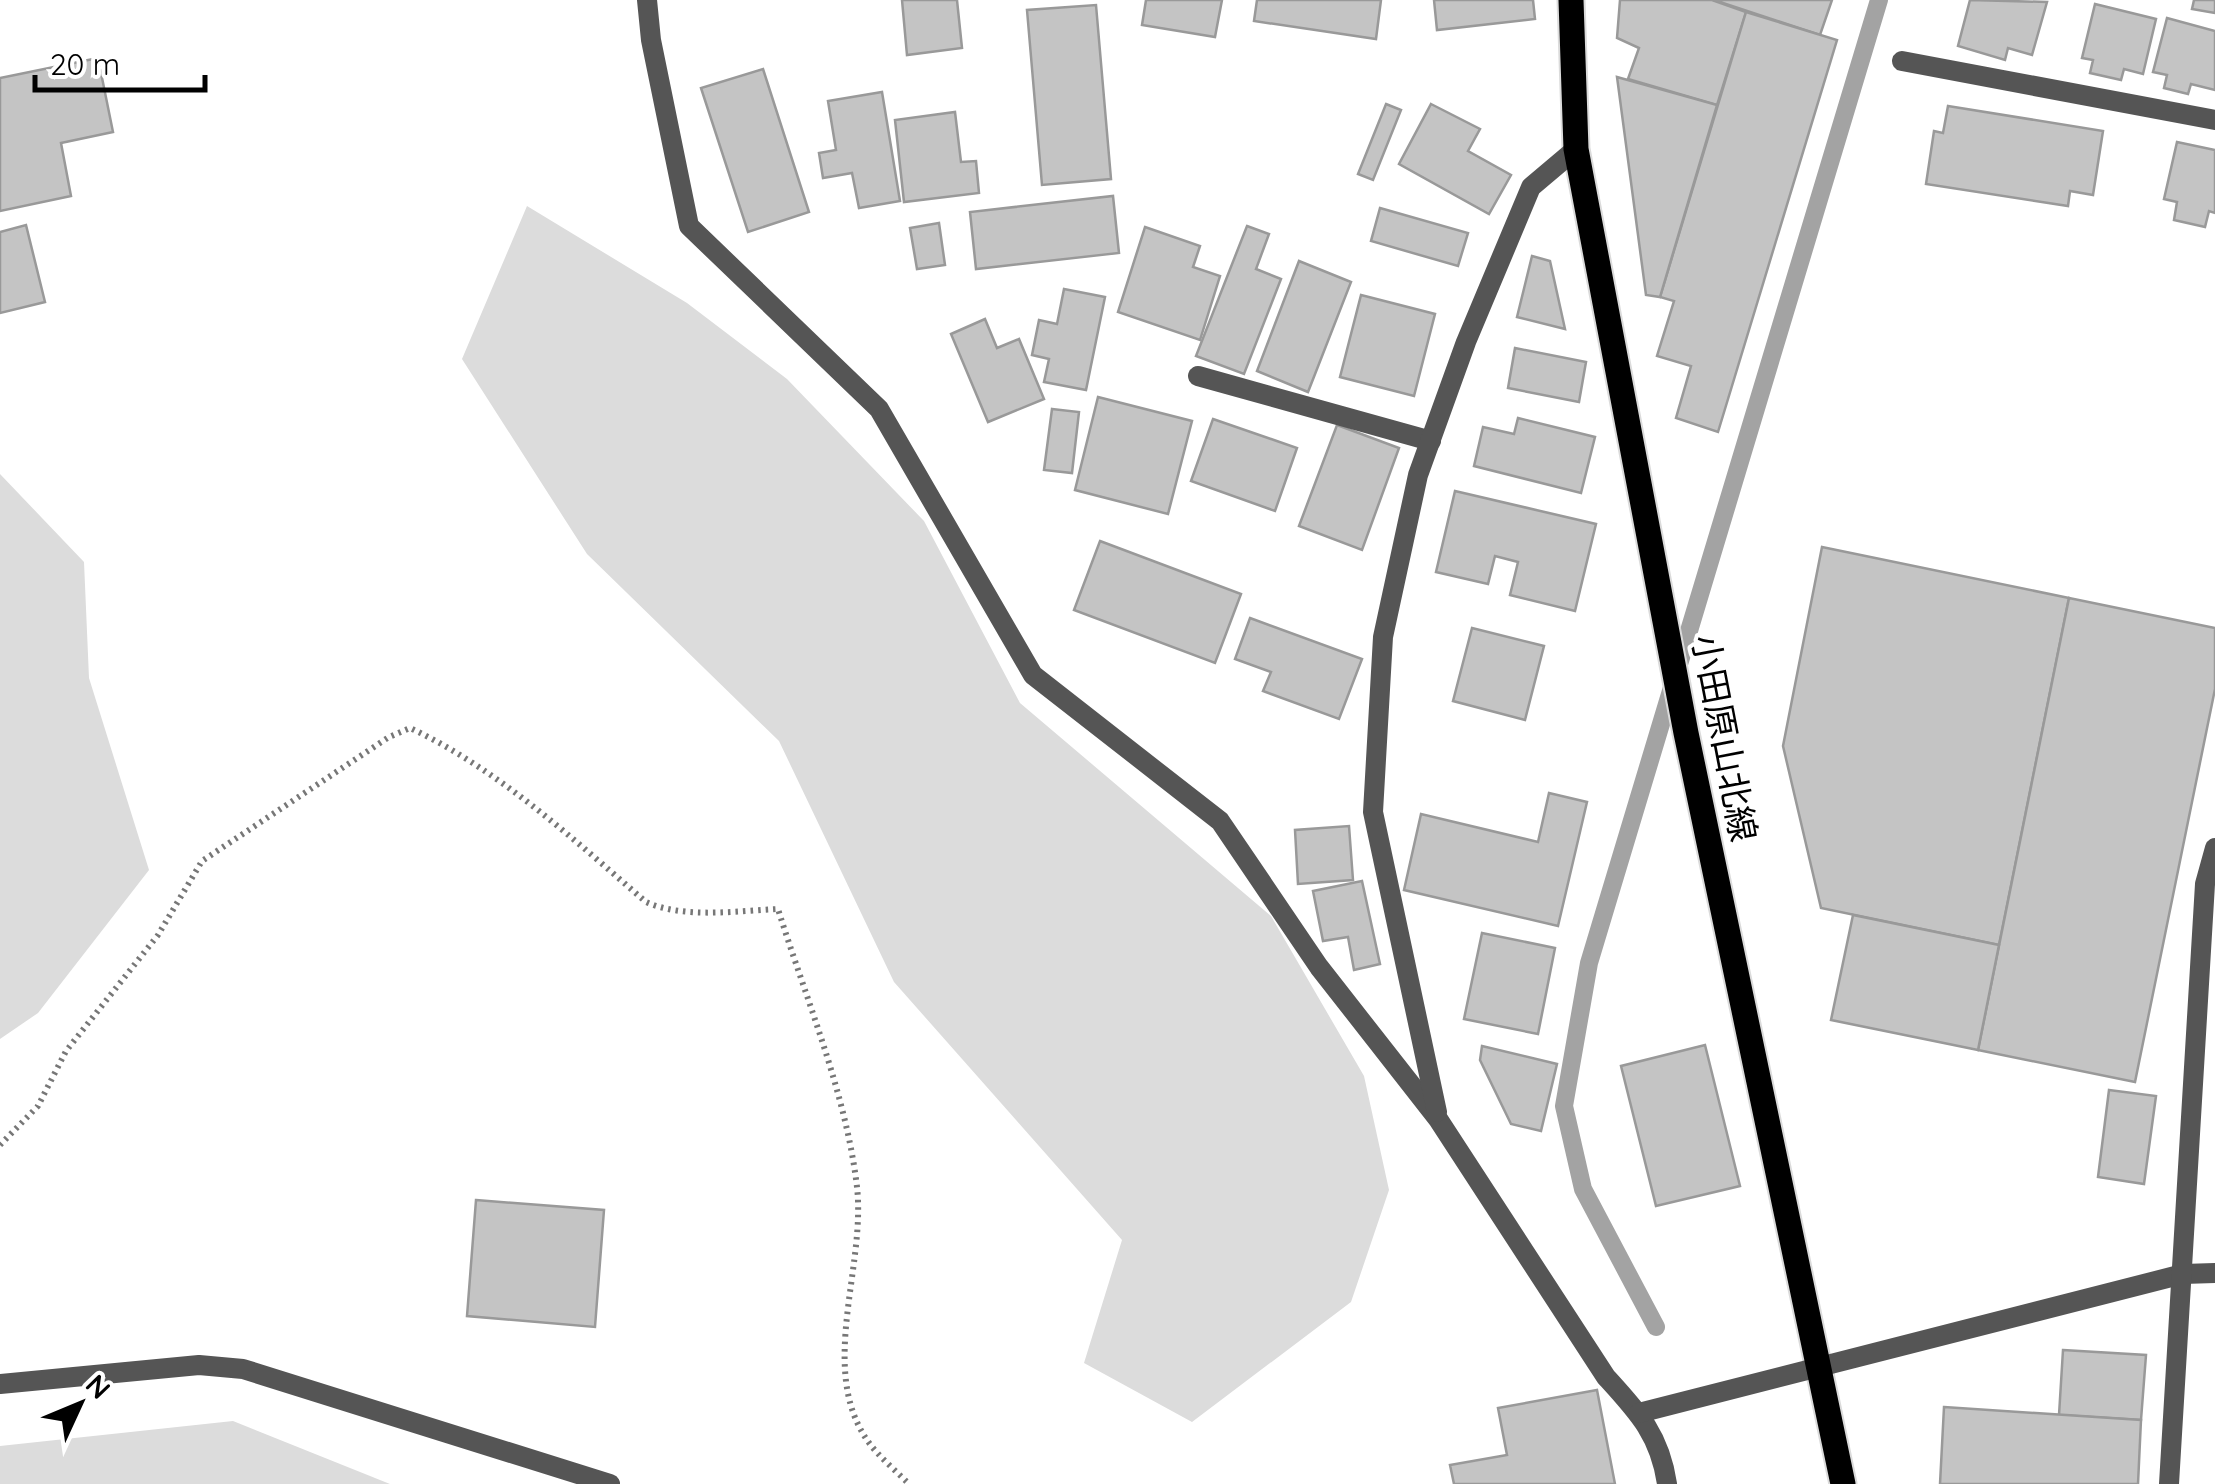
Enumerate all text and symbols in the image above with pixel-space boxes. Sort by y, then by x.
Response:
scale bar [35,30,205,92]
text: 20 m [50,45,120,83]
street label: 小田原山北線 [1683,631,1767,845]
north arrow [30,1354,130,1454]
text: N [79,1367,118,1406]

